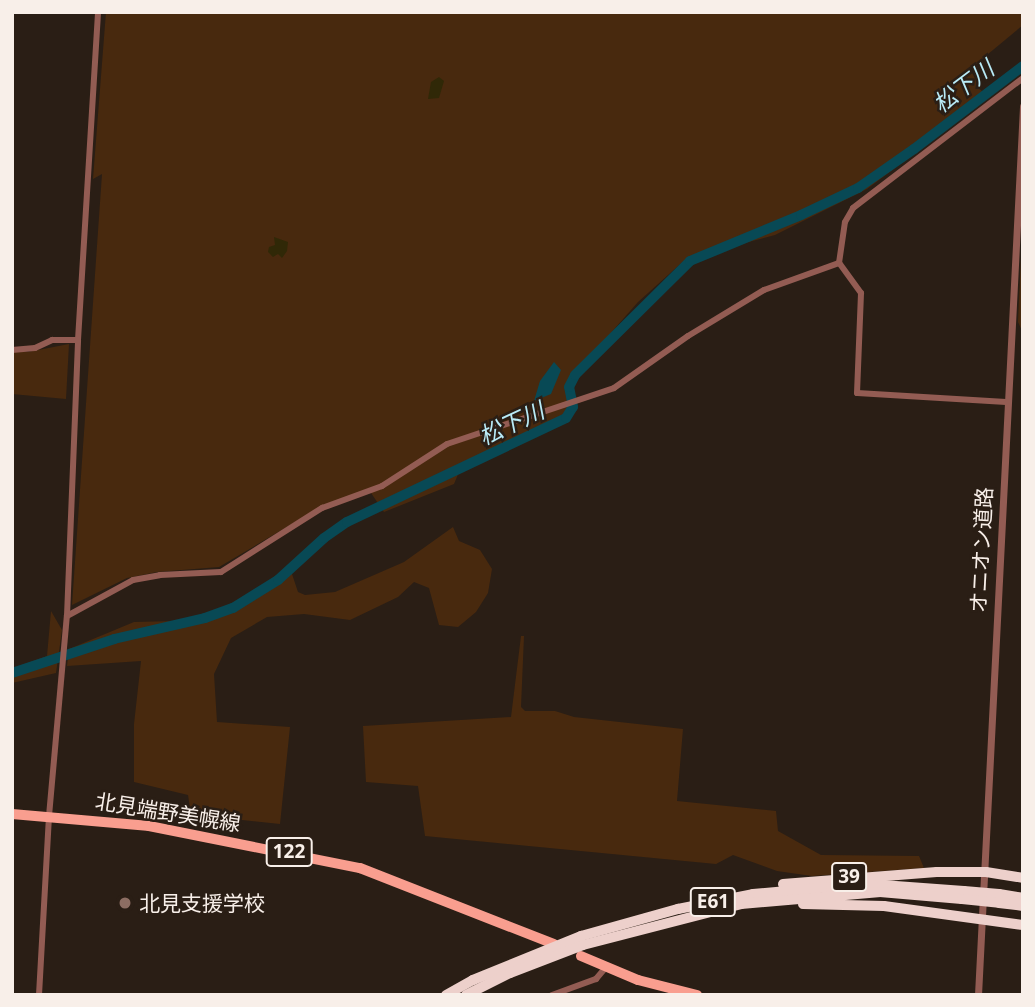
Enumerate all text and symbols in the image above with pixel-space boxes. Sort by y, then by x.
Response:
water label: 松下川 [927,54,999,118]
water label: 松下川 [474,396,548,450]
street label: オニオン道路 [965,486,997,614]
street label: 北見端野美幌線 [93,788,243,836]
road number: 122 [264,836,314,867]
road number: 39 [830,862,868,892]
road number: E61 [688,887,738,918]
place label: 北見支援学校 [139,890,265,916]
marker: 北見支援学校 [117,895,133,911]

